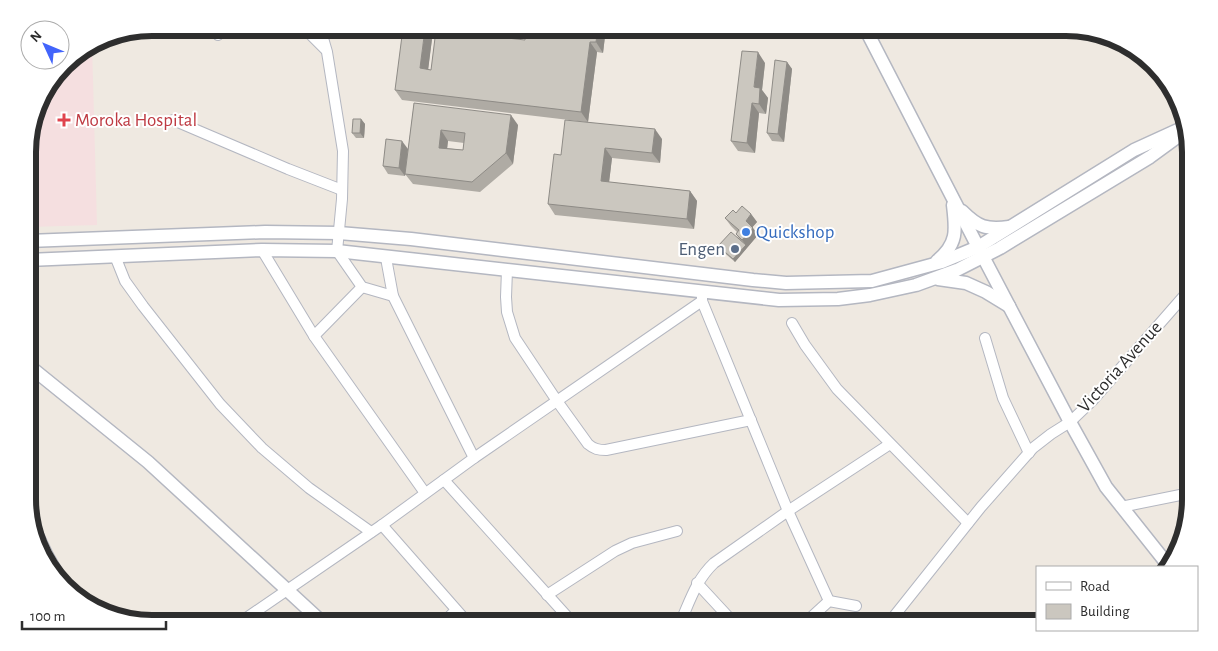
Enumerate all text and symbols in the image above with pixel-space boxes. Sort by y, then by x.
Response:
north arrow [20,20,70,70]
text: N [28,28,45,45]
place label: Moroka Hospital [75,111,197,130]
marker: Moroka Hospital [57,113,71,127]
place label: Quickshop [756,223,834,242]
marker: Quickshop [740,226,752,238]
place label: Engen [678,240,725,259]
marker: Engen [729,243,741,255]
street label: Victoria Avenue [1074,318,1166,416]
legend [1036,566,1198,631]
text: Road [1080,579,1110,594]
scale bar [22,598,166,630]
text: Building [1080,604,1130,619]
text: 100 m [30,609,65,624]

